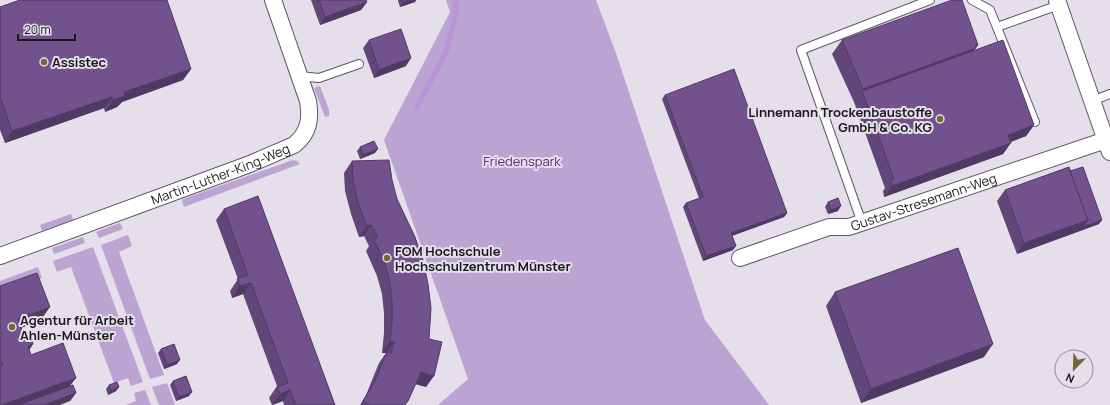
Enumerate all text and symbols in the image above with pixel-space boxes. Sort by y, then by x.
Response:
scale bar [18,16,75,42]
text: 20 m [24,21,51,38]
place label: Assistec [52,53,107,71]
marker: Assistec [39,57,49,67]
place label: Linnemann Trockenbaustoffe GmbH & Co. KG [748,103,932,136]
marker: Linnemann Trockenbaustoffe GmbH & Co. KG [935,114,945,124]
street label: Martin-Luther-King-Weg [148,139,292,209]
park label: Friedenspark [483,152,561,170]
street label: Gustav-Stresemann-Weg [848,169,999,235]
place label: FOM Hochschule Hochschulzentrum Münster [395,242,571,275]
marker: FOM Hochschule Hochschulzentrum Münster [382,253,392,263]
place label: Agentur für Arbeit Ahlen-Münster [20,311,134,344]
marker: Agentur für Arbeit Ahlen-Münster [7,322,17,332]
north arrow [1054,349,1094,389]
text: N [1063,370,1076,387]

